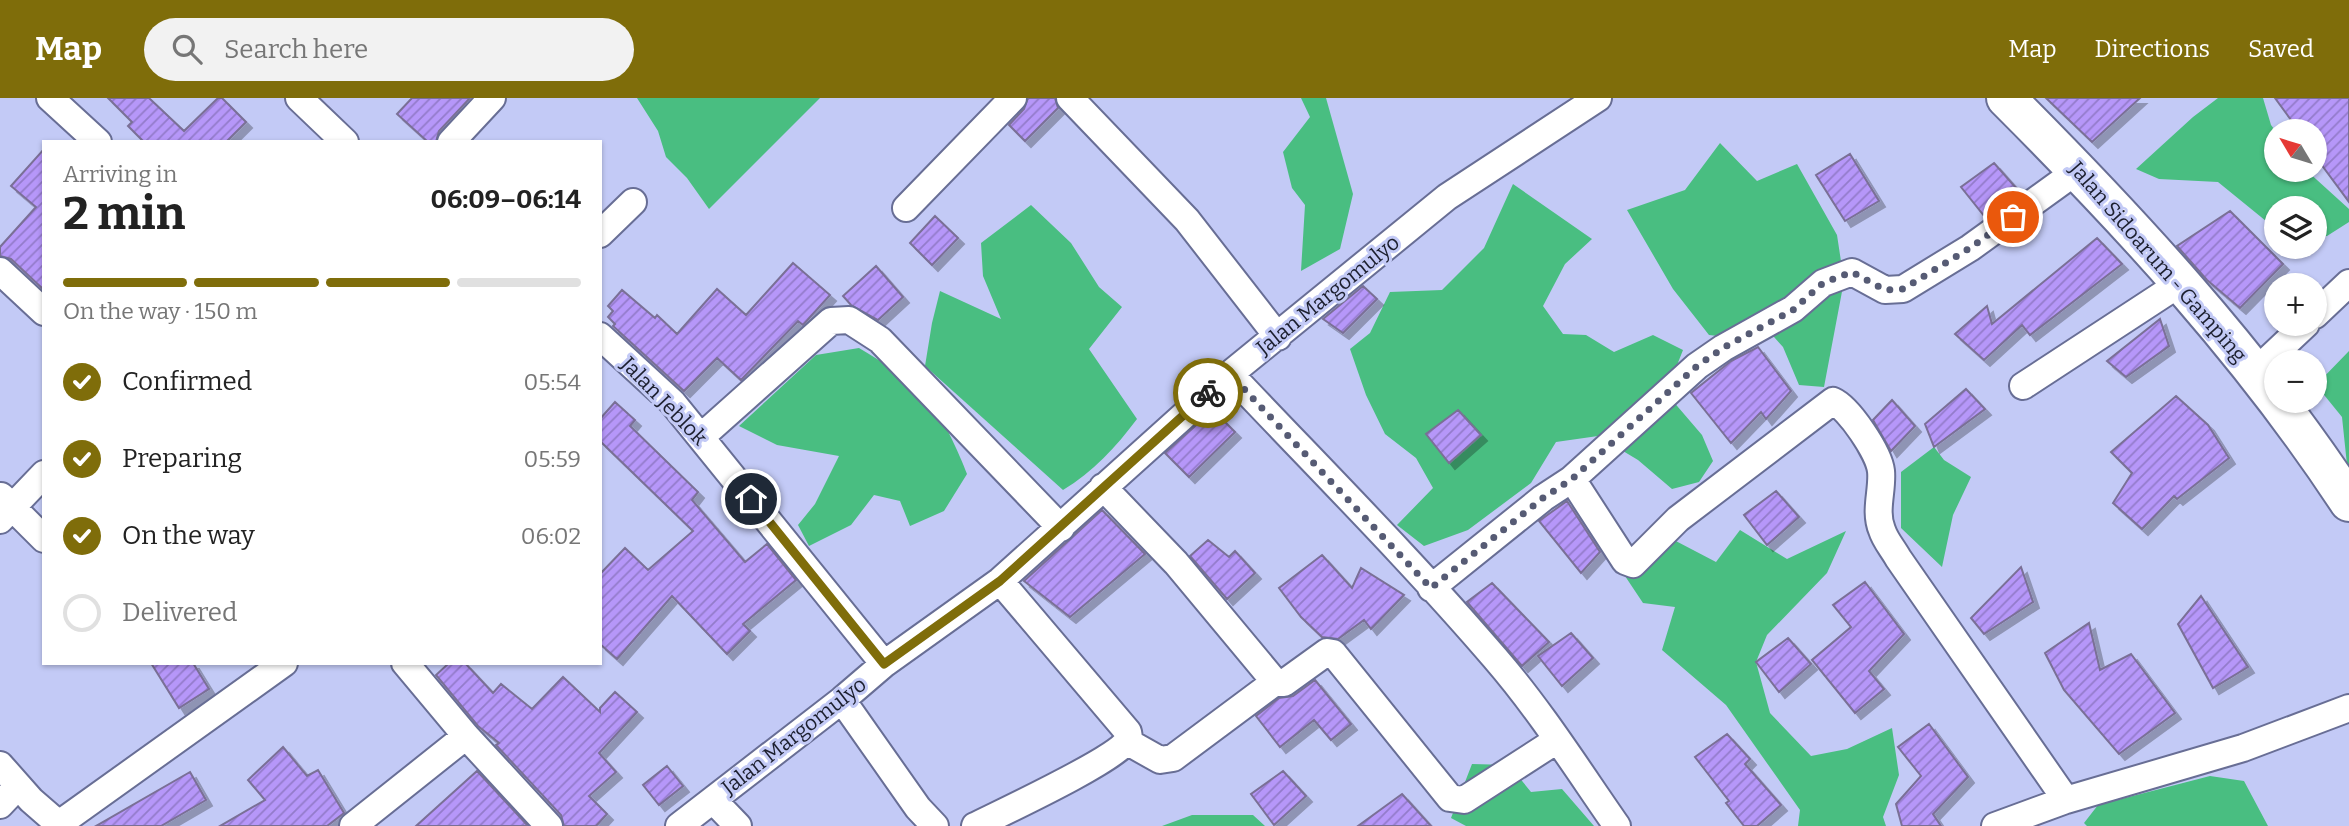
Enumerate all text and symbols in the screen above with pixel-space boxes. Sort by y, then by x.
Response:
search box [144,18,634,81]
text: Map [35,29,102,69]
icon: search [168,30,206,68]
text: Search here [224,34,368,65]
text: Map [2008,35,2057,63]
text: Directions [2095,35,2210,63]
text: Saved [2248,35,2314,63]
north arrow [2264,119,2328,182]
map controls [2264,119,2327,413]
street label: Jalan Sidoarum - Gamping [2063,155,2253,368]
text: Arriving in [63,160,177,188]
text: 06:09–06:14 [430,184,581,215]
text: 2 min [63,186,185,241]
pin [1983,187,2043,247]
button: layers [2264,196,2327,259]
icon: bag [1994,198,2032,236]
street label: Jalan Margomulyo [1250,229,1405,361]
button: + [2264,273,2327,336]
text: On the way · 150 m [63,297,257,325]
button: − [2264,350,2327,413]
street label: Jalan Jeblok [615,351,713,451]
courier [1173,358,1243,428]
icon: check [63,363,101,401]
text: Confirmed [122,366,252,397]
text: 05:54 [523,368,581,396]
icon: bike [1189,374,1227,412]
icon: check [63,440,101,478]
text: Preparing [122,443,242,474]
text: 05:59 [524,445,581,473]
pin [721,469,781,529]
icon: home [732,480,770,518]
icon: check [63,517,101,555]
text: On the way [122,520,255,551]
text: 06:02 [521,522,581,550]
text: Delivered [122,597,237,628]
street label: Jalan Margomulyo [716,671,872,801]

